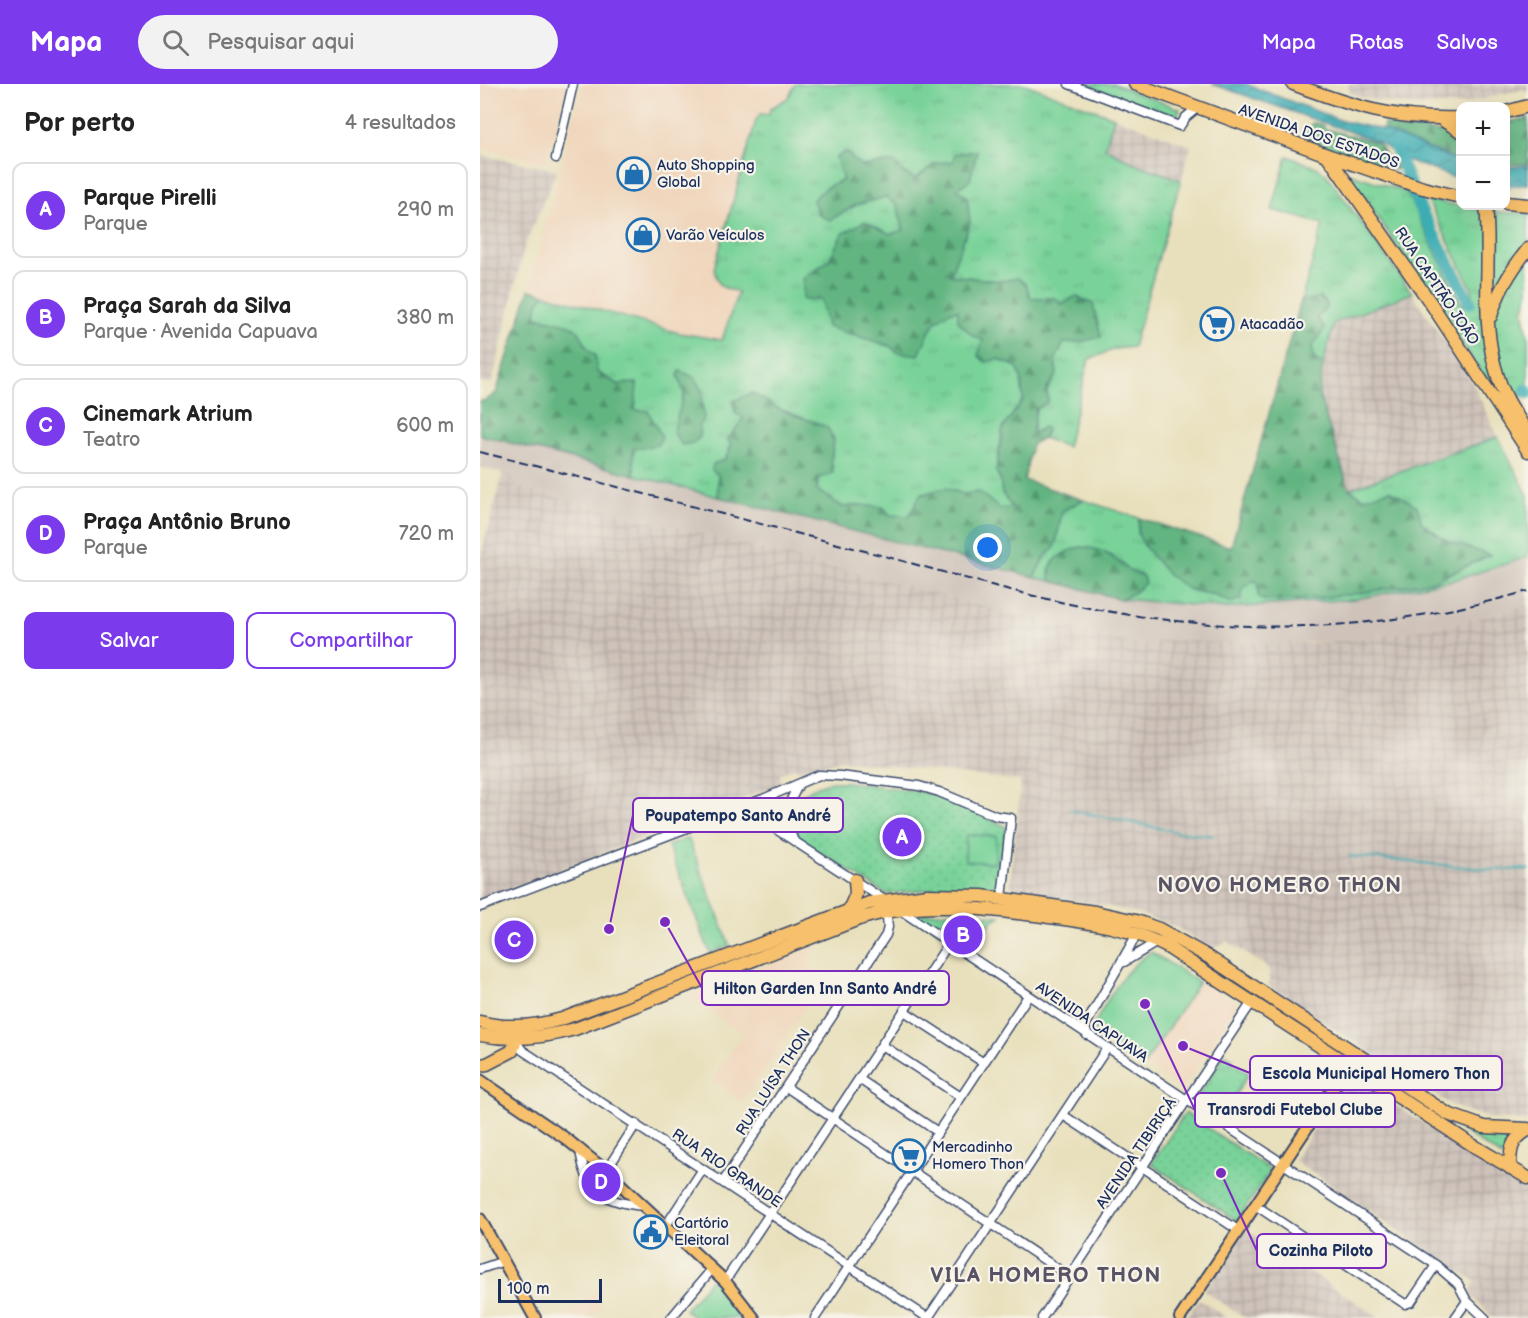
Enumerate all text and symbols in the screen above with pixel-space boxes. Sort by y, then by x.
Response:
search box [138,15,558,69]
text: Mapa [30,26,102,59]
icon: search [159,26,192,59]
text: Pesquisar aqui [207,29,354,56]
text: Mapa [1262,30,1316,55]
text: Rotas [1349,30,1404,55]
text: Salvos [1437,30,1498,55]
street label: AVENIDA DOS ESTADOS [1236,100,1402,173]
map controls [1456,102,1510,210]
button: + [1456,102,1510,156]
text: Por perto [24,108,135,139]
text: 4 resultados [345,111,456,135]
shop icon: Auto Shopping Global [616,156,652,192]
place label: Auto Shopping Global [657,156,755,192]
button: − [1456,156,1510,210]
text: Parque Pirelli [83,185,217,212]
text: A [39,198,52,222]
text: 290 m [397,198,454,222]
text: Parque [83,212,148,236]
shop icon: Varão Veículos [625,217,661,253]
street label: RUA CAPITÃO JOÃO [1390,224,1483,349]
place label: Varão Veículos [666,226,765,245]
text: Praça Sarah da Silva [83,293,291,320]
text: B [38,306,53,330]
text: 380 m [396,306,454,330]
supermarket icon: Atacadão [1199,306,1235,342]
place label: Atacadão [1240,315,1304,334]
text: Parque · Avenida Capuava [83,320,318,344]
text: Cinemark Atrium [83,401,253,428]
text: C [38,414,53,438]
text: 600 m [396,414,454,438]
text: Teatro [83,428,140,452]
text: Praça Antônio Bruno [83,509,291,536]
text: D [39,522,52,546]
text: 720 m [399,522,454,546]
your location [973,533,1002,562]
text: Parque [83,536,148,560]
button: Salvar [24,612,234,669]
button: Compartilhar [246,612,456,669]
callout: Poupatempo Santo André [633,798,843,832]
text: Poupatempo Santo André [645,807,831,826]
pin: A [882,814,922,860]
district label: NOVO HOMERO THON [1157,873,1403,898]
pin: B [944,912,982,958]
pin: C [495,918,534,962]
callout: Hilton Garden Inn Santo André [702,971,949,1005]
street label: AVENIDA CAPUAVA [1032,978,1152,1068]
text: Hilton Garden Inn Santo André [713,980,937,999]
street label: RUA LUÍSA THON [732,1025,815,1139]
callout: Escola Municipal Homero Thon [1250,1056,1502,1090]
text: Escola Municipal Homero Thon [1262,1065,1490,1084]
street label: AVENIDA TIBIRIÇÁ [1092,1093,1181,1213]
callout: Transrodi Futebol Clube [1195,1093,1395,1127]
text: Transrodi Futebol Clube [1207,1101,1383,1120]
street label: RUA RIO GRANDE [668,1125,785,1212]
supermarket icon: Mercadinho Homero Thon [891,1138,927,1174]
place label: Mercadinho Homero Thon [932,1138,1024,1174]
pin: D [582,1160,620,1204]
public building icon: Cartório Eleitoral [633,1214,669,1250]
place label: Cartório Eleitoral [674,1214,729,1250]
callout: Cozinha Piloto [1257,1234,1386,1268]
text: Cozinha Piloto [1269,1242,1373,1261]
district label: VILA HOMERO THON [930,1263,1162,1288]
scale bar [498,1276,602,1304]
text: 100 m [507,1280,550,1299]

